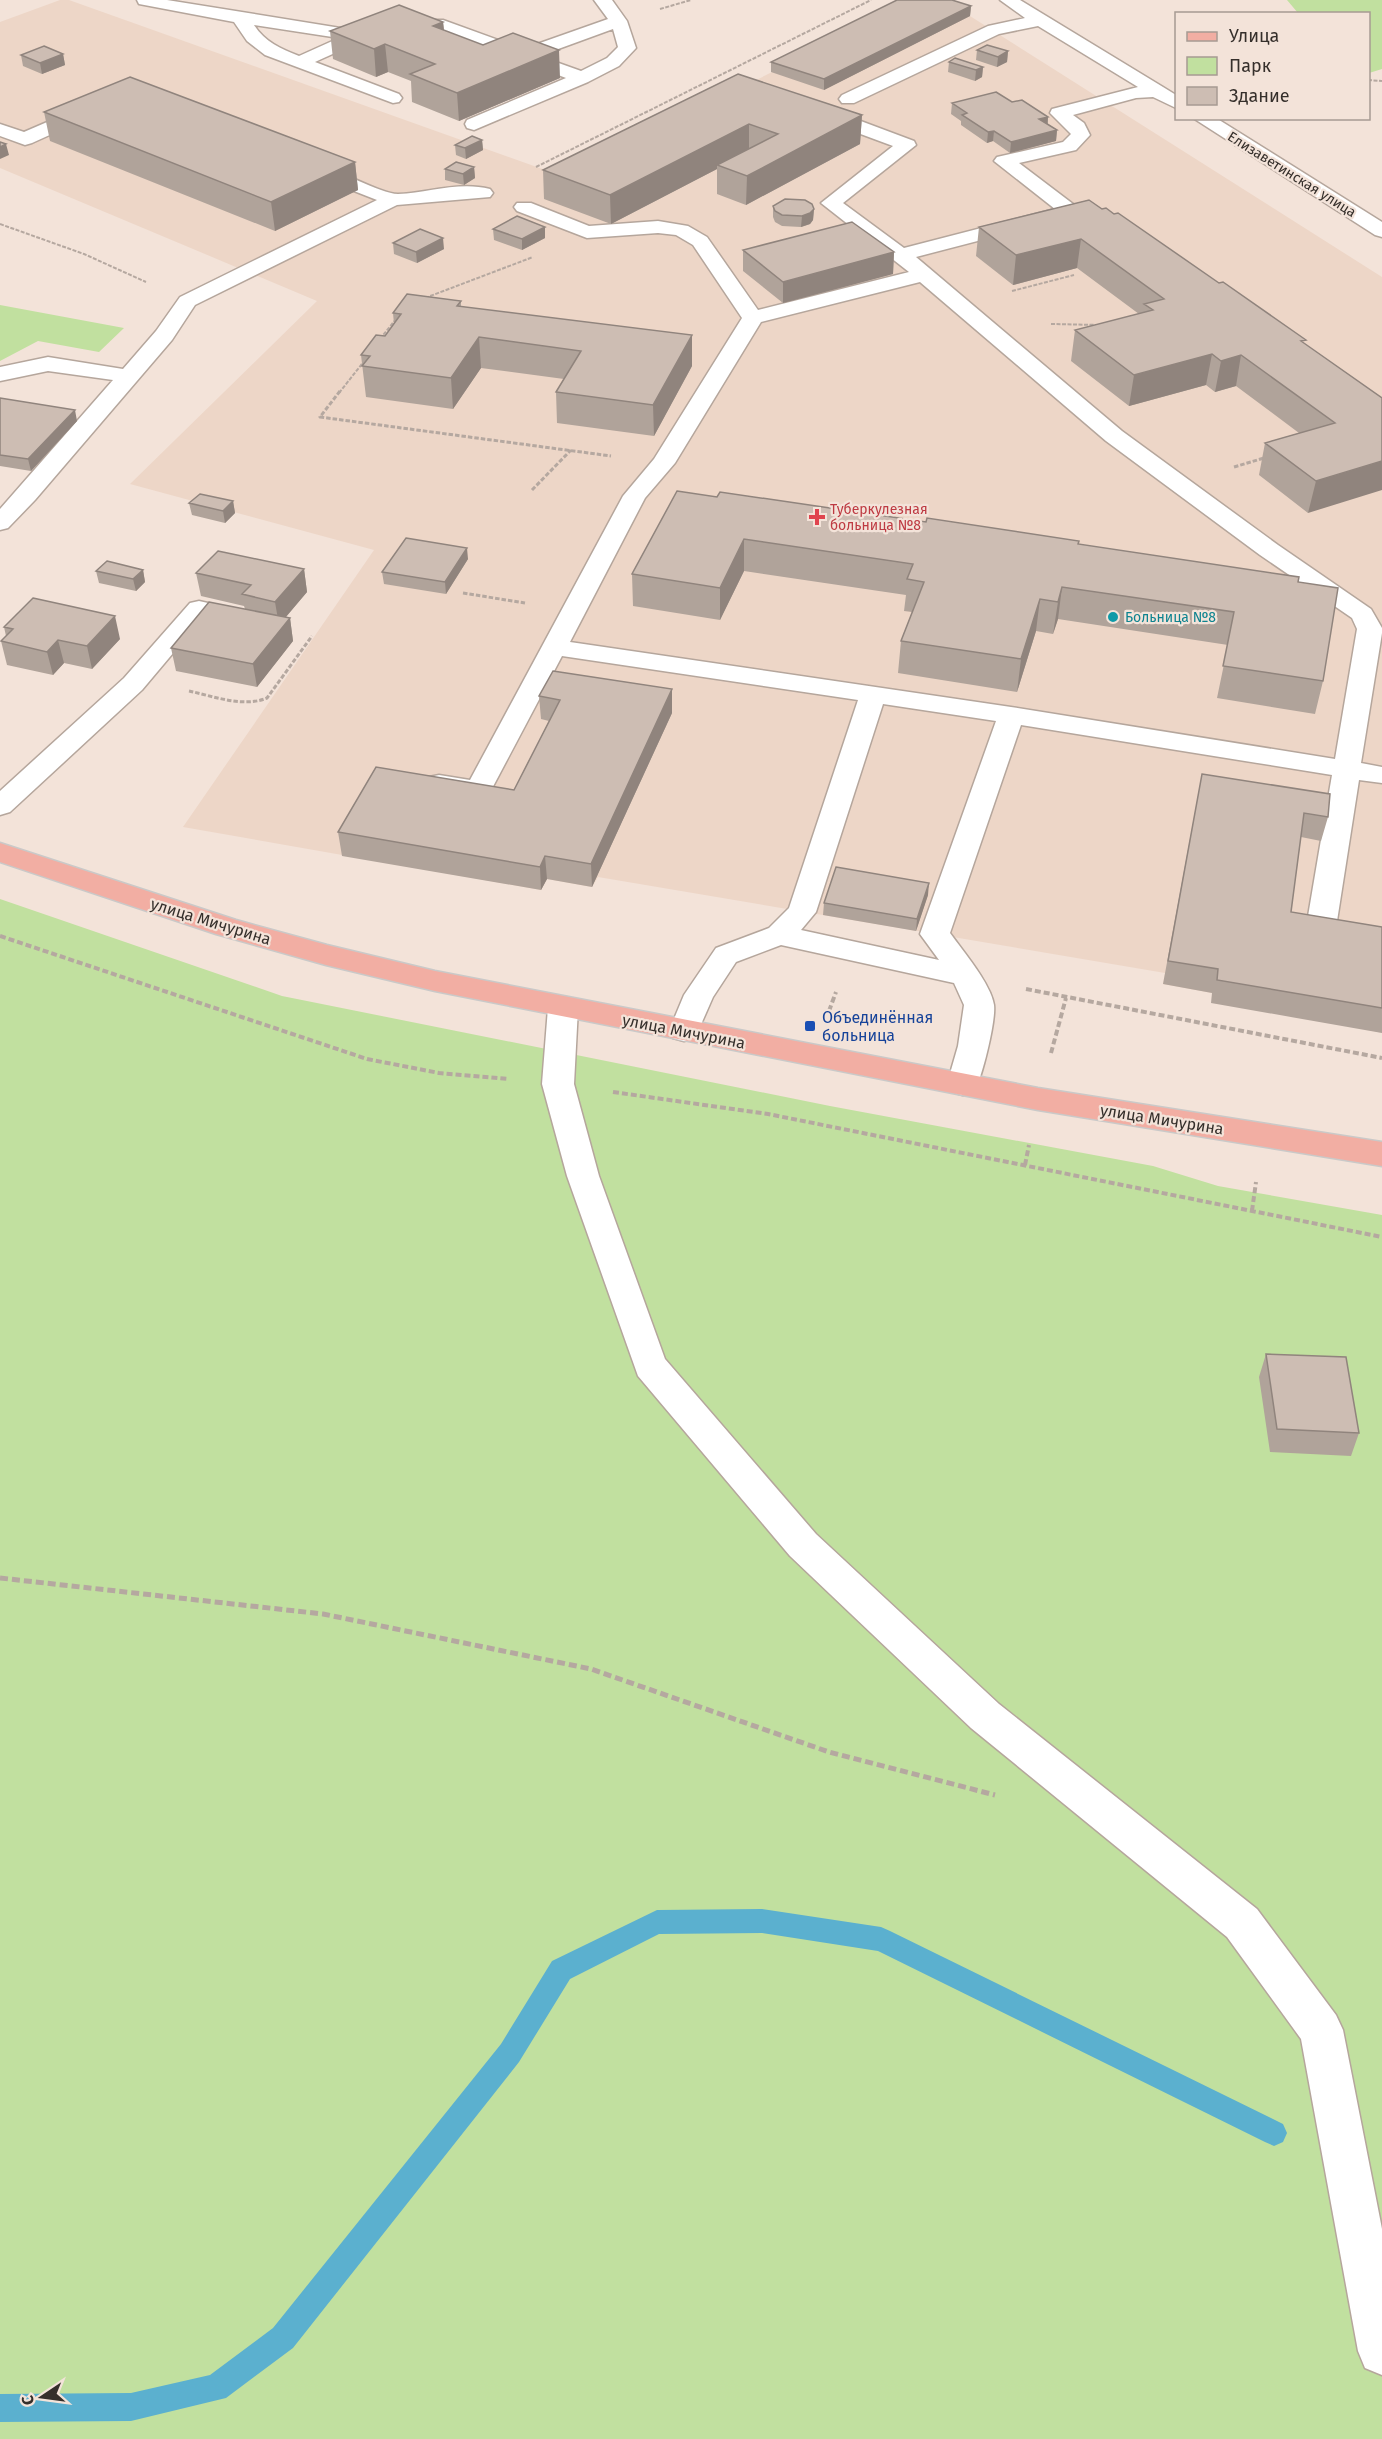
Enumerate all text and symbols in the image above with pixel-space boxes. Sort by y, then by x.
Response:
legend [1175,12,1370,120]
text: Улица [1229,25,1279,47]
text: Парк [1229,55,1272,77]
text: Здание [1229,85,1290,107]
street label: Елизаветинская улица [1224,128,1359,221]
place label: Туберкулезная больница №8 [830,501,928,534]
marker: Туберкулезная больница №8 [808,508,826,526]
place label: Больница №8 [1125,609,1216,626]
marker: Больница №8 [1106,610,1120,624]
street label: улица Мичурина [148,894,273,949]
place label: Объединённая больница [822,1008,933,1045]
street label: улица Мичурина [621,1010,747,1053]
marker: Объединённая больница [803,1019,817,1033]
street label: улица Мичурина [1099,1100,1225,1139]
north arrow [12,2367,72,2427]
text: С [17,2393,38,2407]

